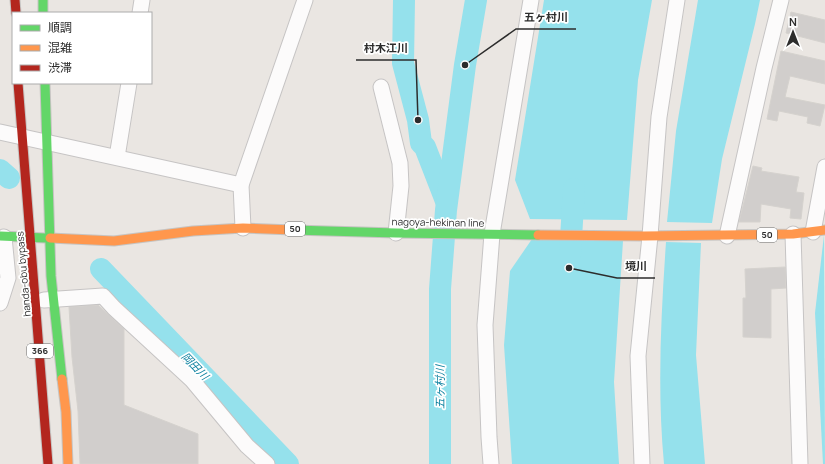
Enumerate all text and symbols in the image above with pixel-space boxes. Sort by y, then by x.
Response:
callout: 五ヶ村川 [516,6,576,29]
text: 五ヶ村川 [524,9,568,24]
legend [12,12,152,84]
north arrow [773,12,813,52]
text: N [789,14,797,29]
text: 順調 [48,19,72,36]
callout: 村木江川 [356,37,416,60]
text: 混雑 [48,39,72,56]
text: 村木江川 [364,40,408,55]
text: 渋滞 [48,59,72,76]
street label: nagoya-hekinan line [391,214,485,230]
road number: 50 [285,222,305,236]
road number: 50 [757,228,777,242]
street label: handa-obu bypass [12,231,34,317]
callout: 境川 [617,255,655,278]
text: 境川 [625,258,647,273]
road number: 366 [27,344,53,358]
water label: 岡田川 [179,349,213,383]
water label: 五ヶ村川 [432,364,447,409]

